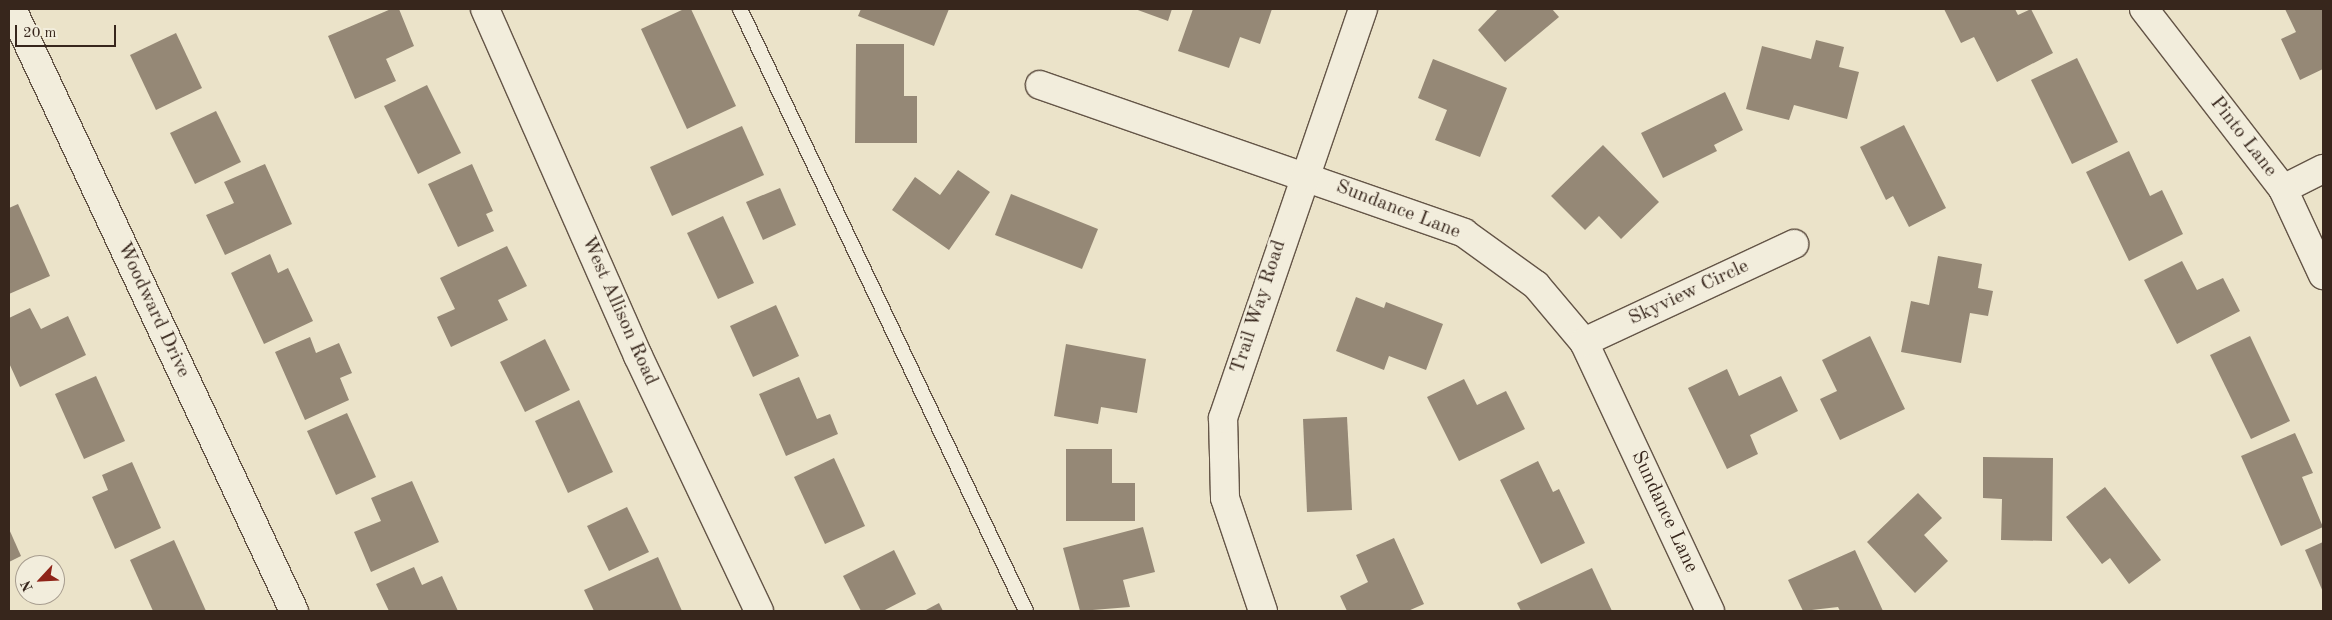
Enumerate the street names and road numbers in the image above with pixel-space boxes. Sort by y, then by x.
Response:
street label: Pinto Lane [2204,92,2282,182]
street label: Sundance Lane [1332,175,1464,245]
street label: West Allison Road [575,233,663,389]
street label: Trail Way Road [1226,237,1292,377]
street label: Woodward Drive [111,238,195,382]
street label: Skyview Circle [1625,255,1753,331]
street label: Sundance Lane [1625,447,1703,577]

